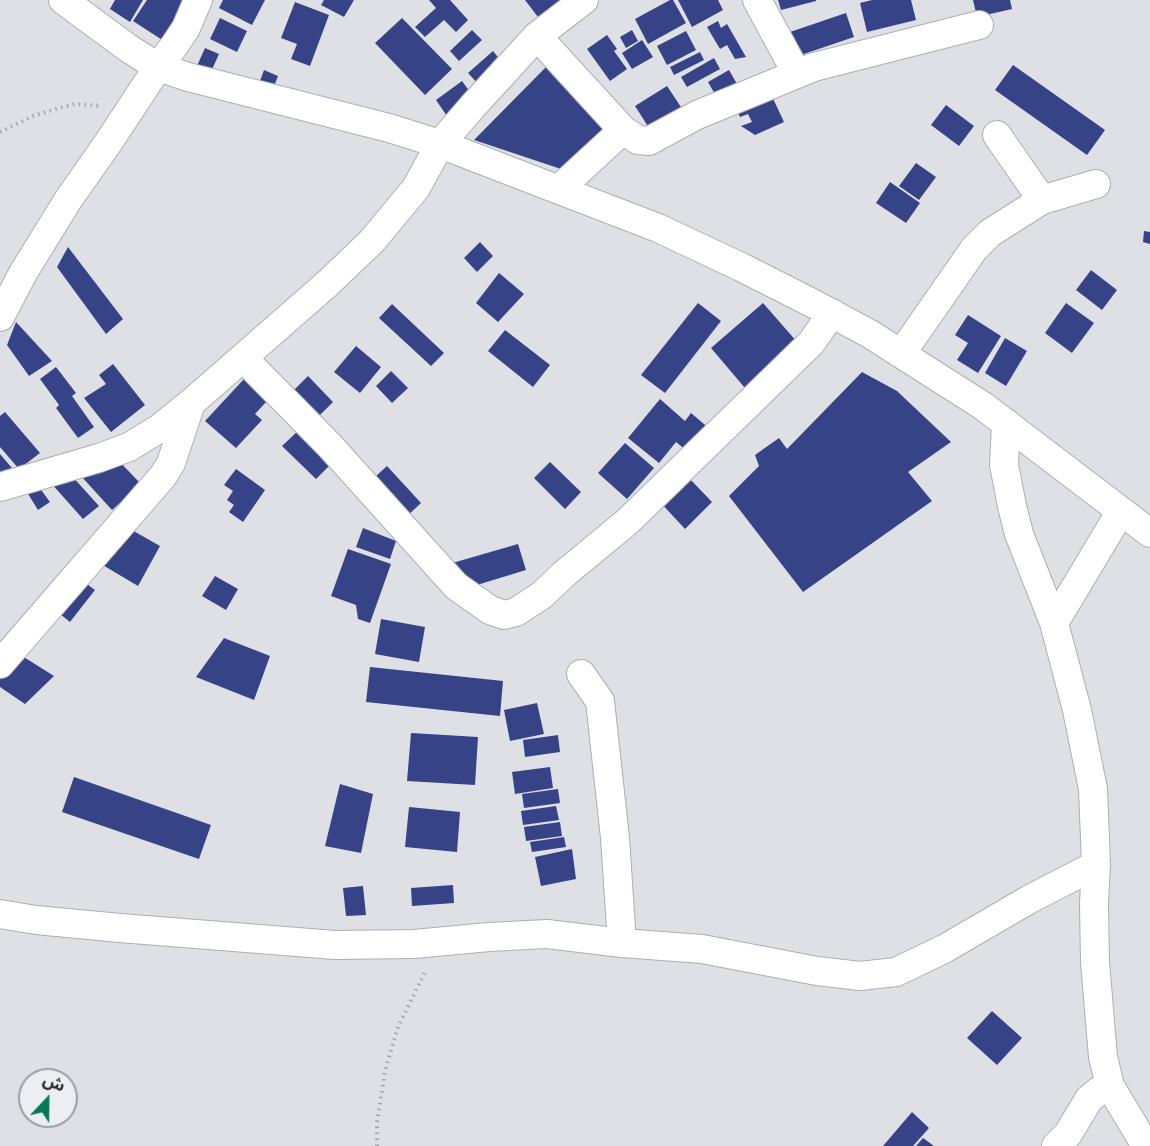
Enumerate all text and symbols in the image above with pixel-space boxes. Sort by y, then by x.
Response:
north arrow [18,1068,78,1128]
text: ش [40,1068,69,1097]

